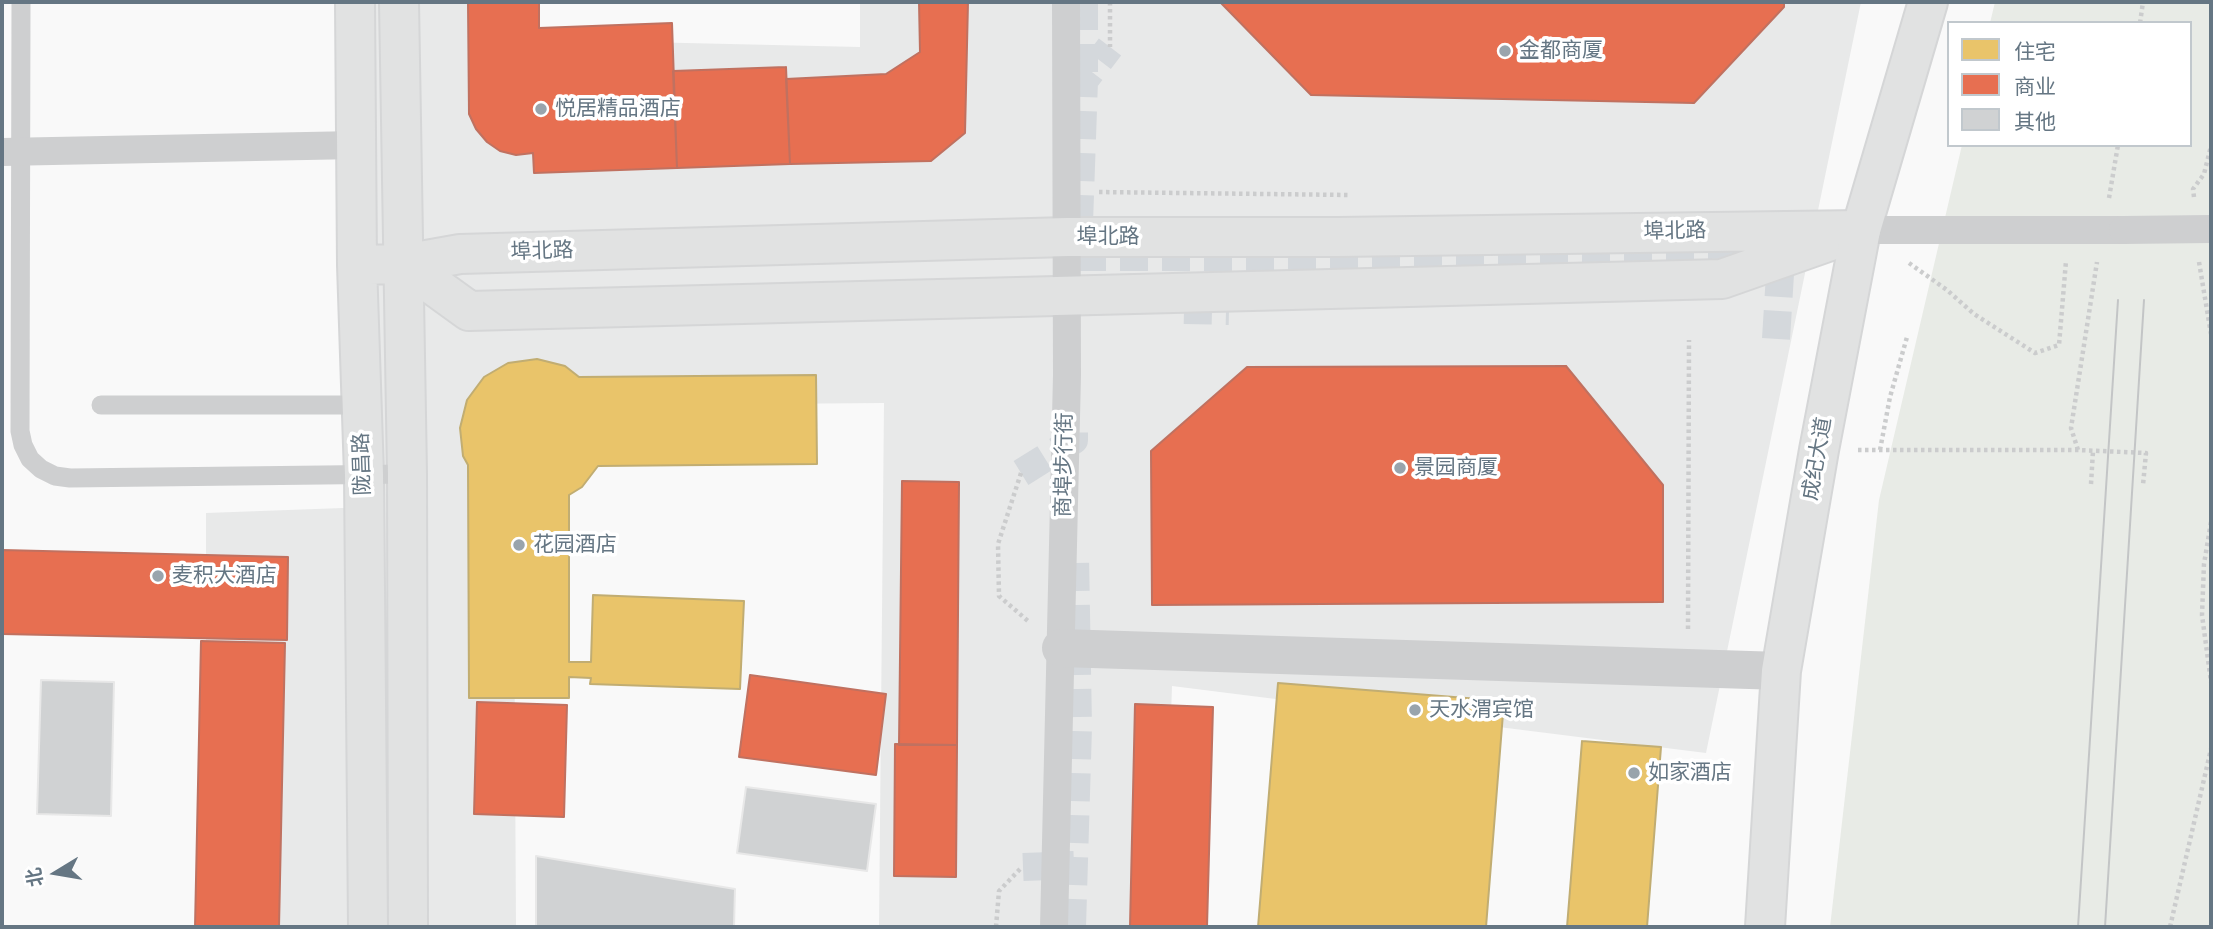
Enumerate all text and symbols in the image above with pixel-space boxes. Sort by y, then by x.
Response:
legend [1947,21,2192,147]
place label: 金都商厦 [1519,38,1603,64]
text: 住宅 [2014,40,2056,65]
marker: 金都商厦 [1497,43,1513,59]
text: 商业 [2014,75,2056,100]
place label: 悦居精品酒店 [555,96,681,122]
marker: 悦居精品酒店 [533,101,549,117]
text: 其他 [2014,110,2056,135]
street label: 埠北路 [1643,219,1707,245]
street label: 埠北路 [1077,224,1139,250]
street label: 埠北路 [510,238,574,266]
street label: 商埠步行街 [1051,412,1079,518]
street label: 成纪大道 [1798,415,1838,503]
street label: 陇昌路 [349,432,377,496]
place label: 景园商厦 [1414,455,1498,481]
marker: 景园商厦 [1392,460,1408,476]
place label: 花园酒店 [533,532,617,558]
marker: 花园酒店 [511,537,527,553]
place label: 麦积大酒店 [172,563,277,589]
marker: 麦积大酒店 [150,568,166,584]
place label: 天水渭宾馆 [1429,697,1534,723]
marker: 天水渭宾馆 [1407,702,1423,718]
place label: 如家酒店 [1648,760,1732,786]
marker: 如家酒店 [1626,765,1642,781]
north arrow [21,838,91,908]
text: 北 [23,866,48,888]

